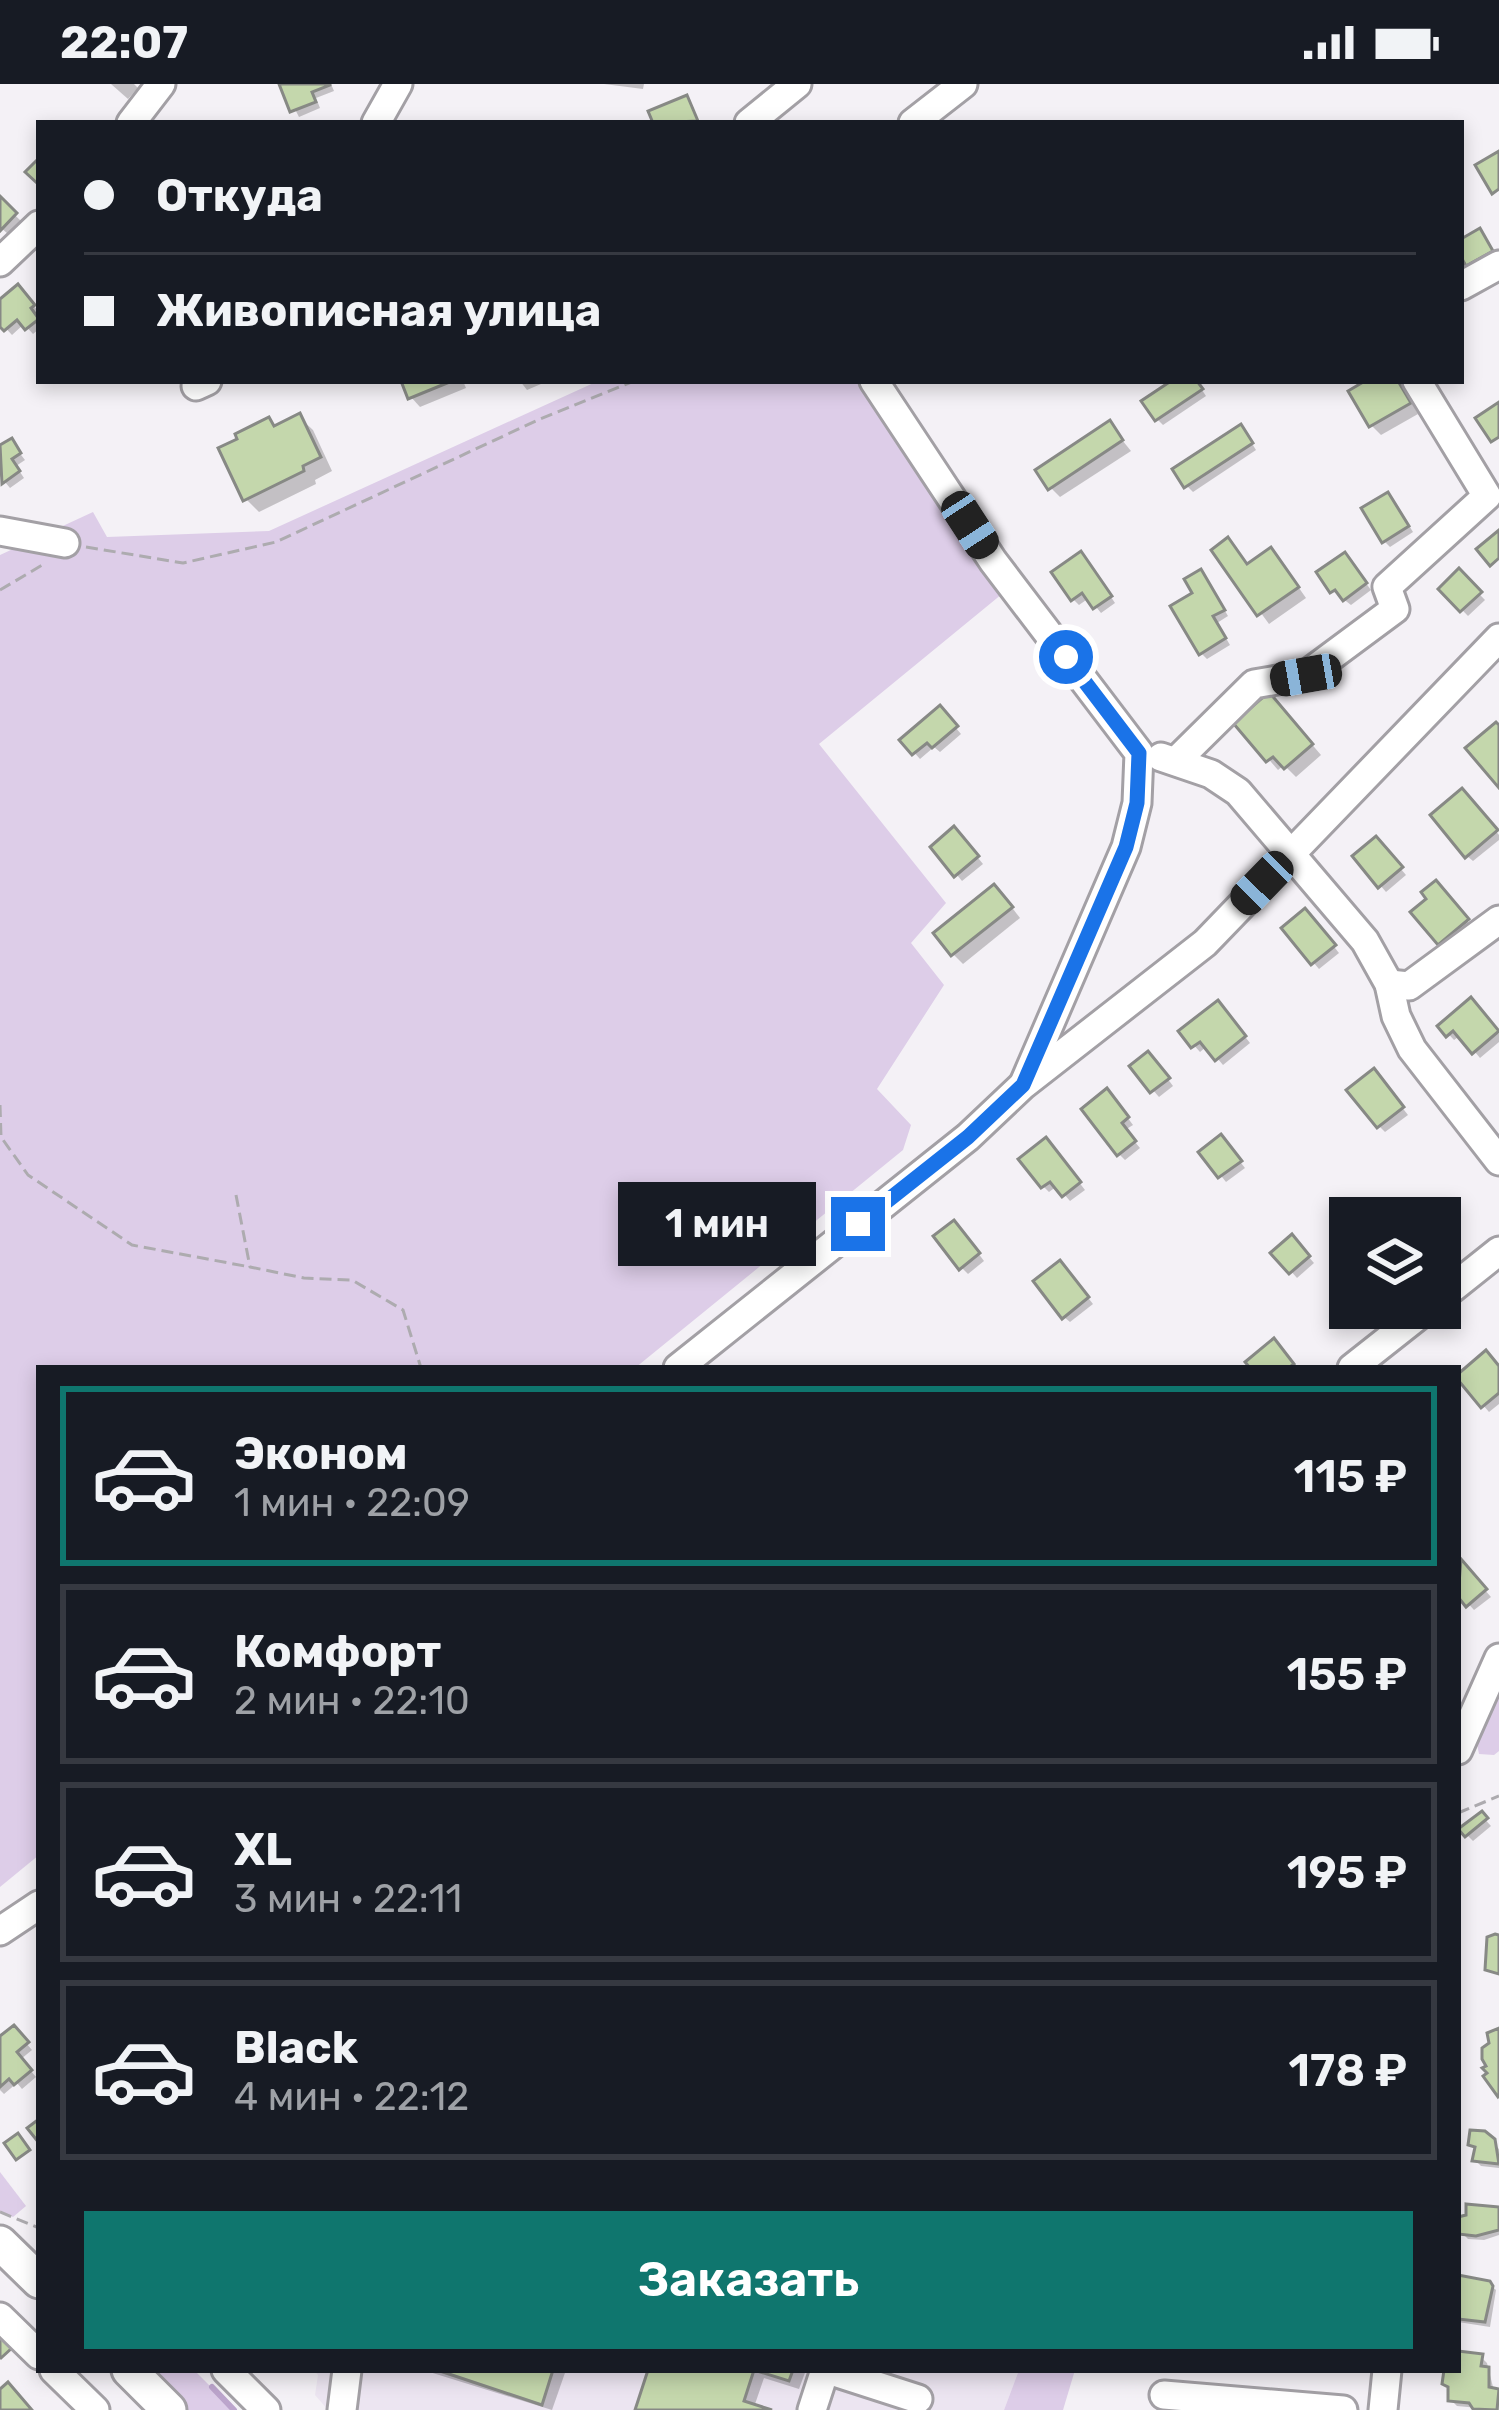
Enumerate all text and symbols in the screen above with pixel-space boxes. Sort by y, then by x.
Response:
text: 22:07 [60,16,188,69]
text: Откуда [156,169,323,222]
text: Живописная улица [156,284,601,337]
car [935,485,1005,565]
route start [1039,630,1093,684]
car [1267,651,1345,699]
car [1224,845,1300,921]
callout: 1 мин [618,1182,816,1266]
route end [831,1197,885,1251]
map controls [1329,1197,1461,1329]
button: layers [1329,1197,1461,1329]
text: 1 мин [665,1201,769,1247]
icon: car [90,1422,198,1530]
text: Эконом [234,1427,408,1480]
text: 115 ₽ [1294,1450,1407,1503]
text: 1 мин · 22:09 [234,1480,470,1526]
icon: car [90,1620,198,1728]
text: Комфорт [234,1625,441,1678]
text: 155 ₽ [1287,1648,1407,1701]
text: 2 мин · 22:10 [234,1678,470,1724]
icon: car [90,1818,198,1926]
text: XL [234,1823,292,1876]
text: 195 ₽ [1287,1846,1407,1899]
text: 3 мин · 22:11 [234,1876,462,1922]
icon: car [90,2016,198,2124]
text: Black [234,2021,358,2074]
text: 178 ₽ [1289,2044,1407,2097]
text: 4 мин · 22:12 [234,2074,469,2120]
button: Заказать [84,2211,1413,2349]

